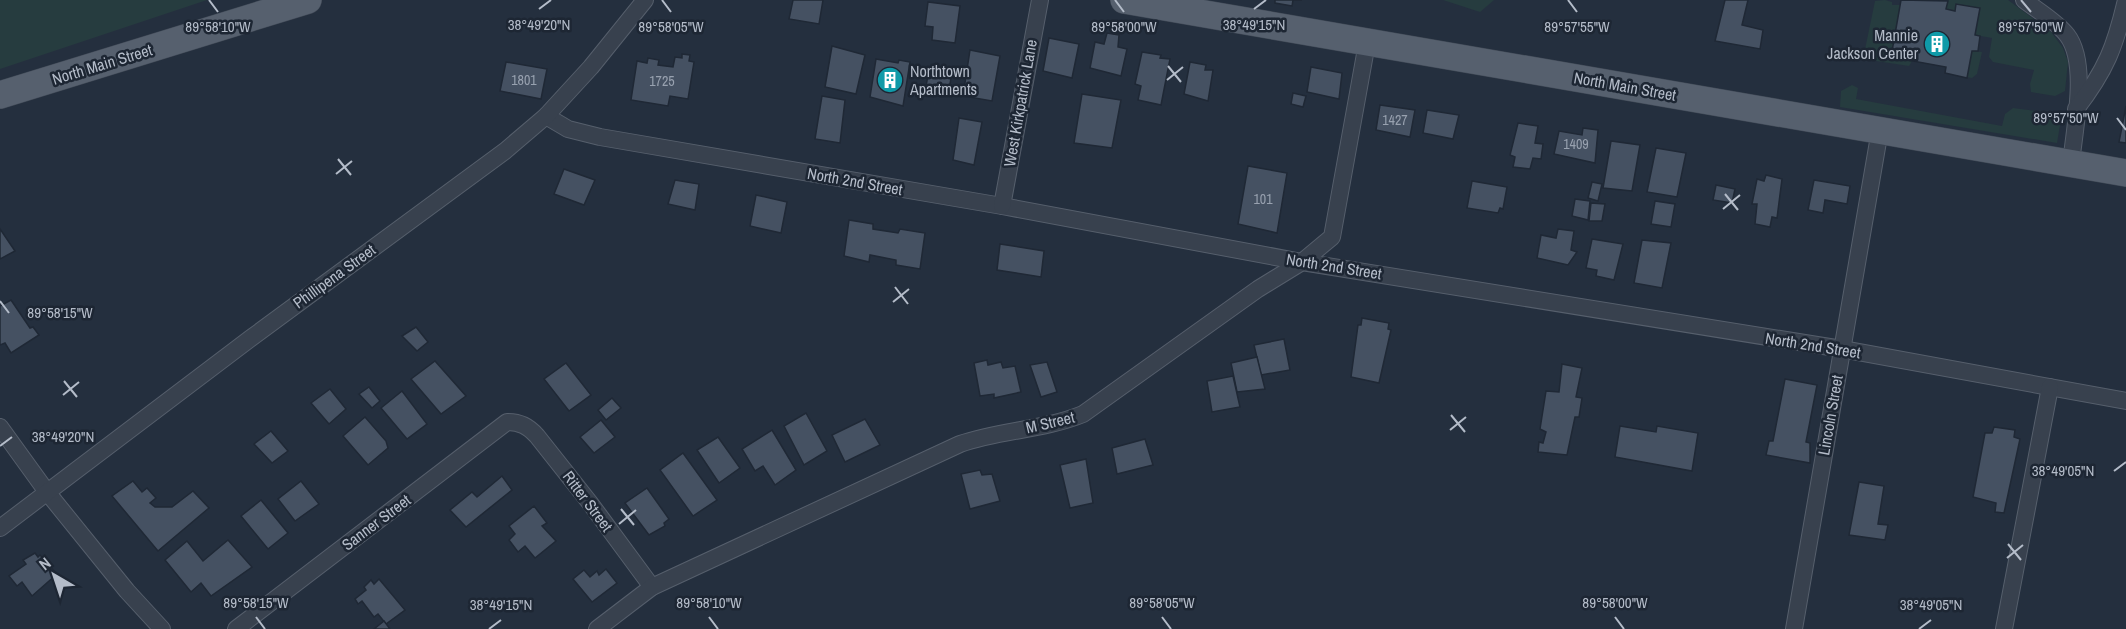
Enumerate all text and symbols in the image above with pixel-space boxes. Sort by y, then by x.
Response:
text: 38°49'20"N [508,14,570,35]
text: 38°49'15"N [1223,14,1285,35]
text: 89°58'10"W [185,16,251,37]
text: 89°58'05"W [638,16,704,37]
text: 89°58'00"W [1091,16,1157,37]
text: 89°57'55"W [1544,16,1610,37]
text: 89°57'50"W [1998,16,2064,37]
place label: Mannie Jackson Center [1827,24,1919,64]
building icon: Mannie Jackson Center [1922,29,1952,59]
street label: North Main Street [49,38,155,90]
street label: West Kirkpatrick Lane [998,38,1042,168]
place label: Northtown Apartments [909,60,977,100]
building icon: Northtown Apartments [875,65,905,95]
street label: North Main Street [1572,66,1678,106]
house number: 1801 [511,71,537,89]
house number: 1725 [649,72,675,90]
text: 89°57'50"W [2033,107,2099,128]
house number: 1427 [1382,111,1408,129]
house number: 1409 [1563,135,1589,153]
street label: North 2nd Street [806,162,905,200]
house number: 101 [1253,190,1273,208]
street label: Phillipena Street [288,238,380,313]
street label: North 2nd Street [1285,248,1384,284]
text: 89°58'15"W [27,302,93,323]
street label: North 2nd Street [1764,327,1863,363]
street label: Lincoln Street [1812,373,1848,457]
street label: M Street [1023,406,1077,438]
text: 38°49'20"N [32,426,94,447]
text: 38°49'05"N [2032,460,2094,481]
street label: Ritter Street [558,466,618,536]
street label: Sanner Street [337,489,415,555]
north arrow [24,545,84,605]
text: N [34,552,55,575]
text: 89°58'15"W [223,592,289,613]
text: 89°58'10"W [676,592,742,613]
text: 89°58'05"W [1129,592,1195,613]
text: 89°58'00"W [1582,592,1648,613]
text: 38°49'15"N [470,594,532,615]
text: 38°49'05"N [1900,594,1962,615]

